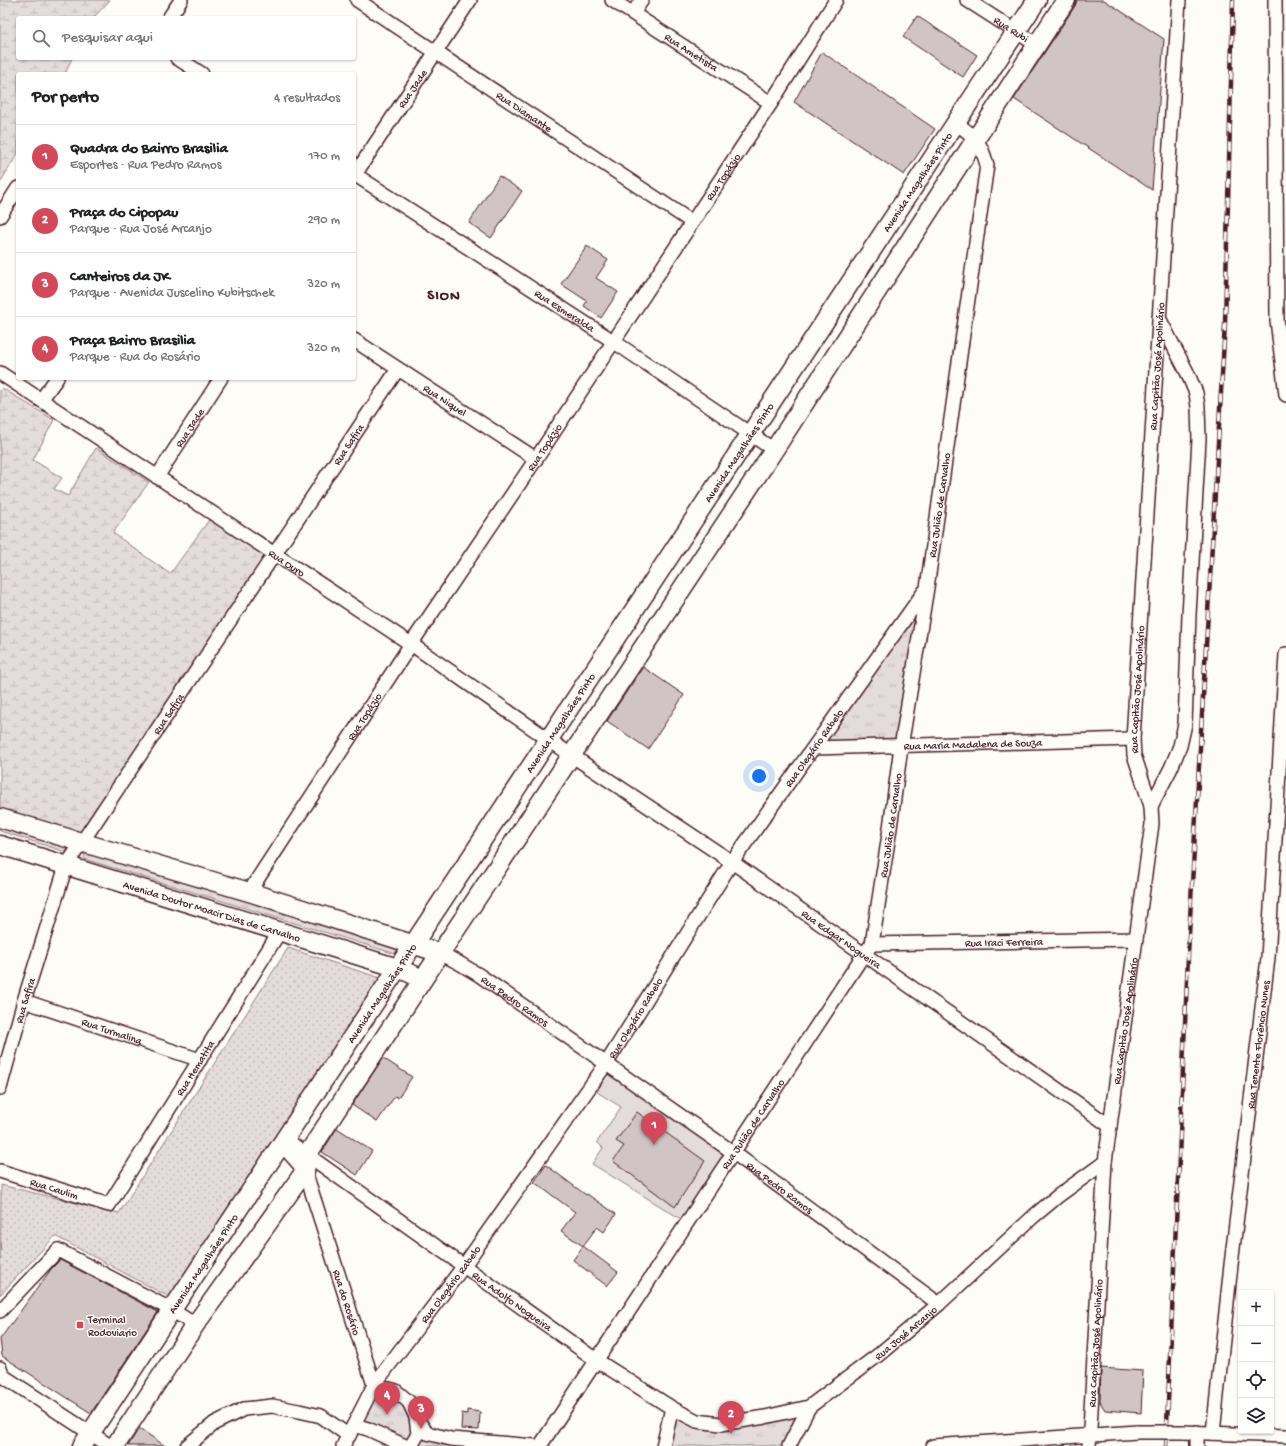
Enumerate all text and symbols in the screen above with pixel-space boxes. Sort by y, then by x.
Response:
street label: Rua Rubi [991,15,1030,46]
search box [16,16,356,60]
icon: search [30,27,52,49]
text: Pesquisar aqui [62,29,153,47]
street label: Rua Ametista [662,32,720,75]
street label: Rua Jade [396,68,431,111]
text: Por perto [32,88,99,108]
street label: Rua Diamante [493,90,554,136]
text: 4 resultados [274,91,340,106]
street label: Avenida Magalhães Pinto [881,131,956,235]
text: Quadra do Bairro Brasilia [70,140,228,158]
text: 1 [42,149,48,164]
text: 170 m [308,149,340,164]
street label: Rua Topázio [704,151,744,203]
text: Esportes · Rua Pedro Ramos [70,158,222,173]
text: Praça do Cipopau [70,204,178,222]
text: 2 [42,213,48,228]
text: 290 m [307,213,340,228]
text: Parque · Rua José Arcanjo [70,222,212,237]
text: Canteiros da JK [70,268,170,286]
text: 3 [42,277,48,292]
text: 320 m [307,277,340,292]
text: Parque · Avenida Juscelino Kubitschek [70,286,274,301]
district label: SION [427,287,461,305]
street label: Rua Esmeralda [532,288,597,336]
street label: Rua Capitão José Apolinário [1148,302,1168,431]
text: Praça Bairro Brasilia [70,332,195,350]
text: 4 [42,341,48,356]
text: 320 m [307,341,340,356]
text: Parque · Rua do Rosário [70,350,200,365]
street label: Rua Niquel [420,383,468,420]
street label: Avenida Magalhães Pinto [703,401,777,505]
street label: Rua Jade [174,407,208,450]
street label: Rua Safira [332,422,368,468]
street label: Rua Topázio [526,422,566,474]
street label: Rua Julião de Carvalho [927,452,954,558]
street label: Rua Ouro [266,548,307,581]
street label: Rua Capitão José Apolinário [1129,625,1148,754]
street label: Avenida Magalhães Pinto [524,671,599,776]
street label: Rua Safira [152,691,188,737]
street label: Rua Topázio [346,691,385,743]
street label: Rua Olegário Rabelo [783,707,847,790]
street label: Rua Maria Madalena de Souza [904,738,1043,753]
your location [749,766,769,786]
street label: Rua Julião de Carvalho [878,772,905,879]
street label: Avenida Doutor Moacir Dias de Carvalho [121,879,302,946]
street label: Rua Edgar Nogueira [798,908,883,973]
street label: Rua Iraci Ferreira [965,937,1044,950]
street label: Avenida Magalhães Pinto [346,942,420,1046]
street label: Rua Capitão José Apolinário [1112,956,1141,1085]
street label: Rua Pedro Ramos [478,974,551,1030]
street label: Rua Safira [14,976,39,1025]
street label: Rua Olegário Rabelo [607,976,666,1061]
street label: Rua Tenente Florêncio Nunes [1246,979,1273,1110]
street label: Rua Turmalina [80,1017,144,1048]
street label: Rua Hematita [175,1038,219,1099]
street label: Rua Julião de Carvalho [720,1077,788,1172]
pin: 1 [641,1112,667,1145]
street label: Rua Pedro Ramos [743,1160,815,1218]
street label: Rua Caulim [28,1177,79,1203]
street label: Avenida Magalhães Pinto [167,1212,242,1316]
street label: Rua Olegário Rabelo [419,1244,484,1326]
street label: Rua do Rosário [329,1269,362,1337]
street label: Rua Adolfo Nogueira [469,1270,554,1335]
street label: Rua Capitão José Apolinário [1087,1279,1106,1408]
map controls [1238,1290,1274,1434]
button: + [1238,1290,1274,1326]
street label: Rua José Arcanjo [873,1304,941,1363]
place label: Terminal Rodoviario [87,1315,137,1340]
marker: Terminal Rodoviario [75,1320,85,1330]
button: − [1238,1326,1274,1362]
button: locate [1238,1362,1274,1398]
pin: 4 [374,1382,400,1415]
pin: 3 [408,1396,434,1429]
button: layers [1238,1398,1274,1434]
pin: 2 [718,1401,744,1434]

